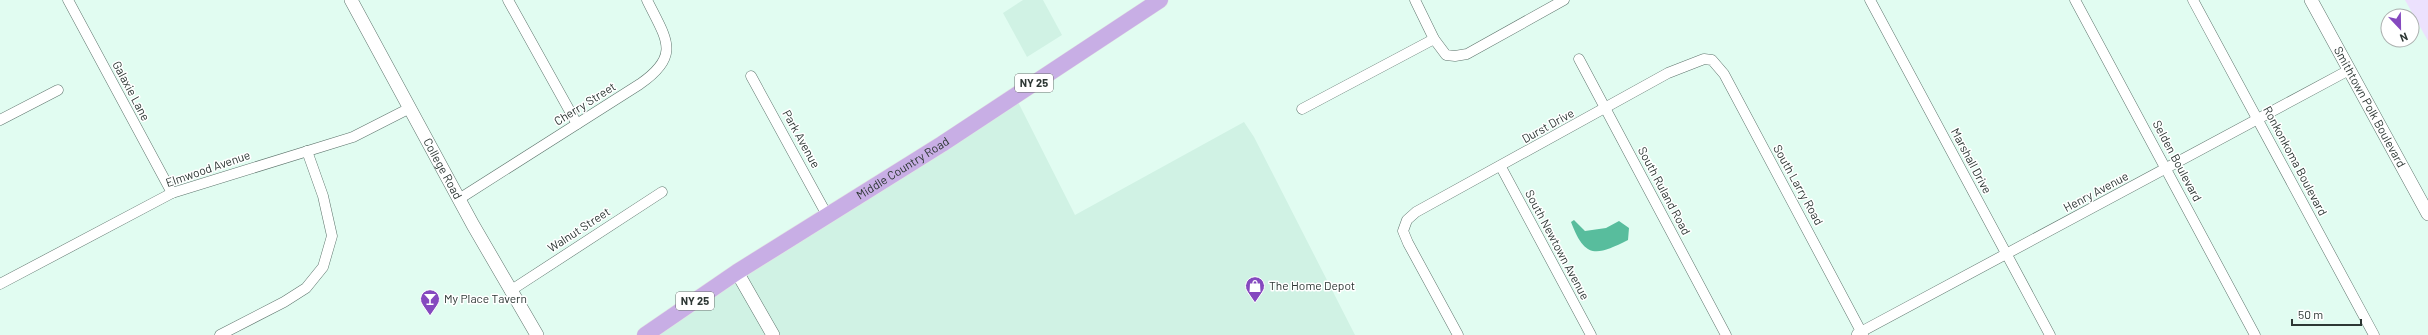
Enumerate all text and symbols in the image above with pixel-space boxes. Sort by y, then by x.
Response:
north arrow [2380,8,2420,48]
text: N [2398,30,2410,45]
street label: Smithtown Polk Boulevard [2332,44,2409,169]
street label: Galaxie Lane [110,58,153,123]
road number: NY 25 [1015,74,1053,92]
street label: Cherry Street [551,79,618,128]
street label: Ronkonkoma Boulevard [2261,103,2331,218]
street label: Durst Drive [1519,105,1576,145]
street label: Park Avenue [780,107,824,170]
street label: Selden Boulevard [2151,117,2205,204]
street label: Marshall Drive [1949,125,1995,196]
street label: Middle Country Road [853,133,951,202]
street label: College Road [421,135,466,201]
street label: South Larry Road [1771,142,1827,227]
street label: South Ruland Road [1636,144,1694,237]
street label: Elmwood Avenue [164,147,252,189]
street label: Henry Avenue [2061,168,2130,214]
street label: South Newtown Avenue [1523,187,1593,302]
street label: Walnut Street [545,204,612,254]
shop icon: The Home Depot [1244,275,1266,303]
place label: The Home Depot [1269,278,1355,292]
bar icon: My Place Tavern [419,288,441,316]
place label: My Place Tavern [444,291,527,305]
road number: NY 25 [676,292,714,310]
scale bar [2292,301,2361,327]
text: 50 m [2298,307,2323,321]

